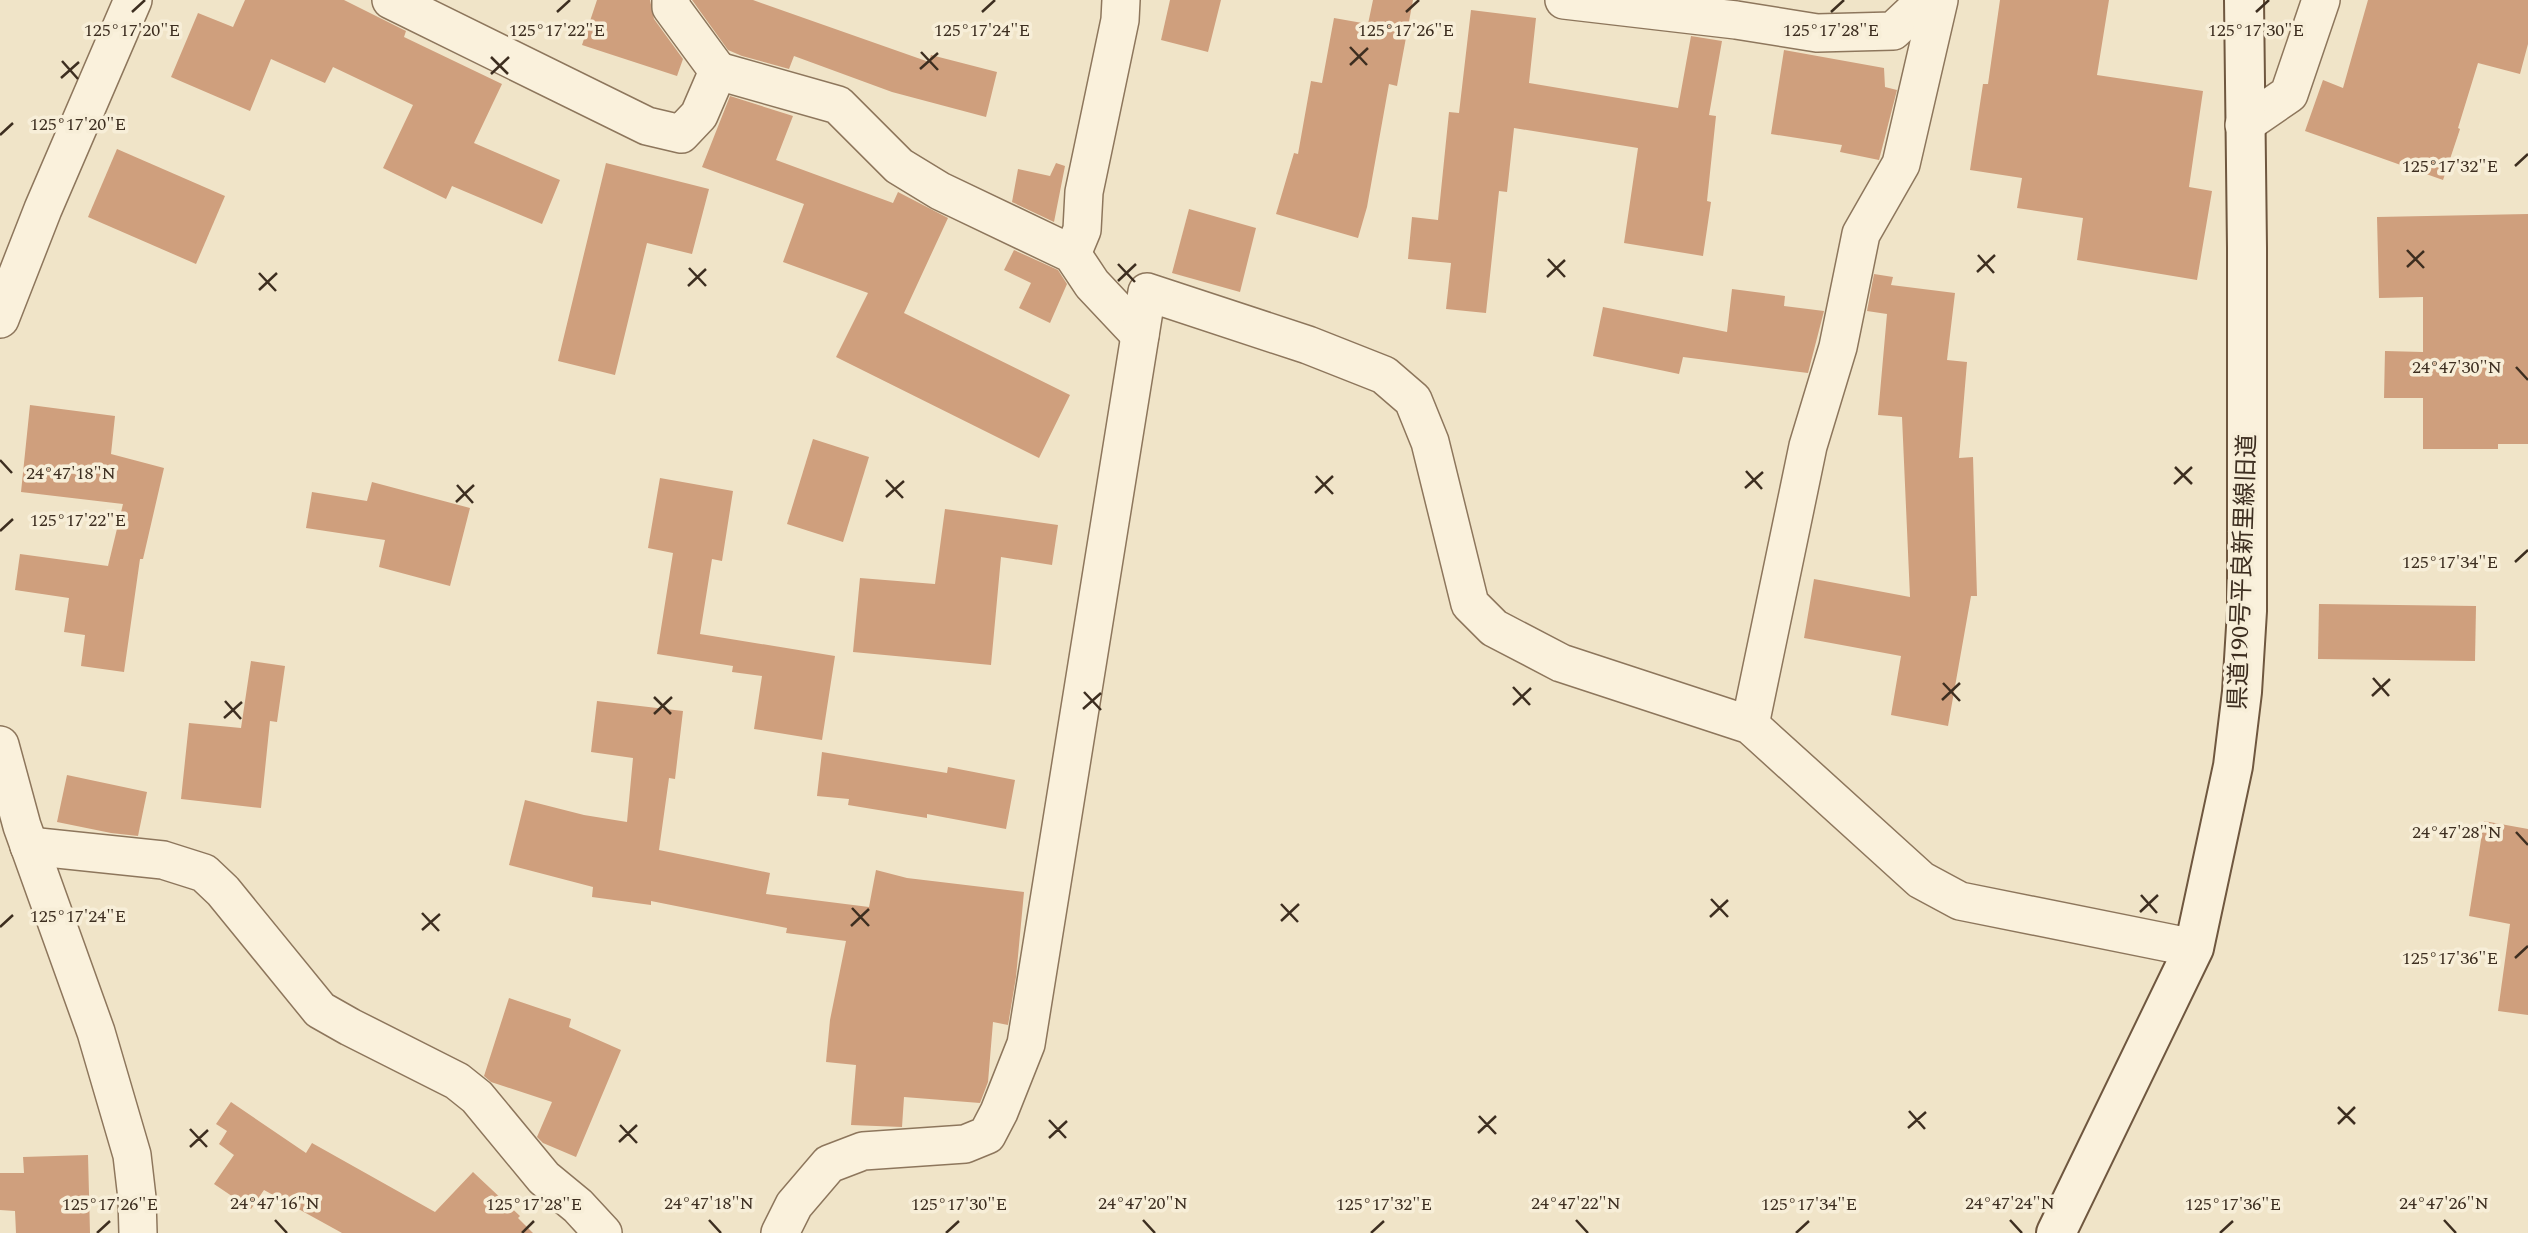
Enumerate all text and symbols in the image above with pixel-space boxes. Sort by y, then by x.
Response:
text: 125°17'20"E [84,17,180,44]
text: 125°17'22"E [509,17,605,44]
text: 125°17'24"E [934,17,1030,44]
text: 125°17'26"E [1358,17,1454,44]
text: 125°17'28"E [1783,17,1879,44]
text: 125°17'30"E [2208,17,2304,44]
text: 125°17'20"E [30,111,126,138]
text: 125°17'32"E [2402,153,2498,180]
text: 24°47'30"N [2412,354,2502,381]
street label: 県道190号平良新里線旧道 [2220,433,2266,711]
text: 24°47'18"N [26,460,116,487]
text: 125°17'22"E [30,507,126,534]
text: 125°17'34"E [2402,549,2498,576]
text: 24°47'28"N [2412,819,2502,846]
text: 125°17'24"E [30,903,126,930]
text: 125°17'36"E [2402,945,2498,972]
text: 24°47'16"N [230,1190,320,1217]
text: 24°47'18"N [664,1190,754,1217]
text: 24°47'20"N [1098,1190,1188,1217]
text: 24°47'22"N [1531,1190,1621,1217]
text: 24°47'24"N [1965,1190,2055,1217]
text: 24°47'26"N [2399,1190,2489,1217]
text: 125°17'26"E [62,1191,158,1218]
text: 125°17'28"E [486,1191,582,1218]
text: 125°17'30"E [911,1191,1007,1218]
text: 125°17'32"E [1336,1191,1432,1218]
text: 125°17'34"E [1761,1191,1857,1218]
text: 125°17'36"E [2185,1191,2281,1218]

